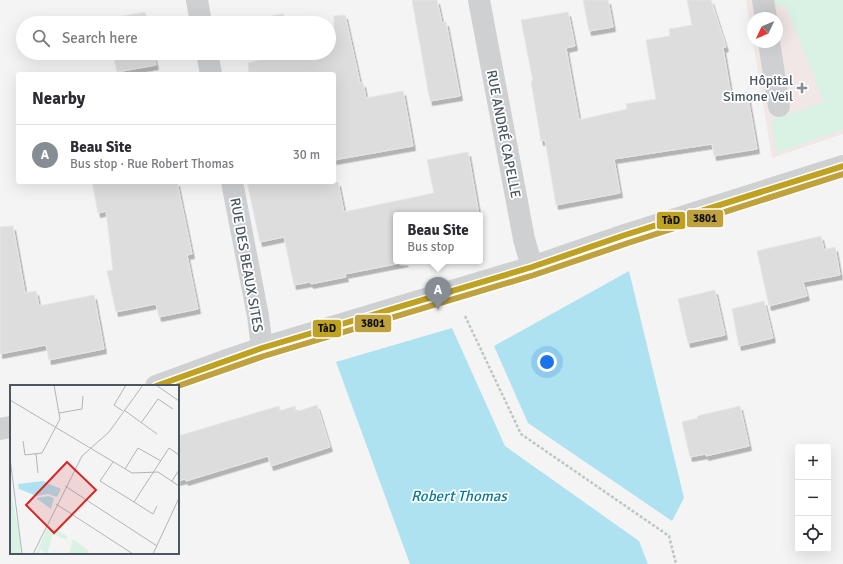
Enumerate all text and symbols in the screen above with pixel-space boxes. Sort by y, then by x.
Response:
north arrow [747,12,783,48]
search box [16,16,336,60]
icon: search [30,27,52,49]
text: Search here [62,29,138,47]
street label: RUE ANDRÉ CAPELLE [483,69,524,200]
place label: Hôpital Simone Veil [723,72,793,105]
marker: Hôpital Simone Veil [796,82,808,94]
text: Nearby [32,88,85,109]
text: Beau Site [70,138,132,156]
text: A [41,147,49,163]
text: 30 m [293,147,320,163]
text: Bus stop · Rue Robert Thomas [70,156,234,172]
street label: RUE DES BEAUX SITES [226,197,267,334]
line badge: 3801 [686,209,724,228]
line badge: TàD [656,211,686,230]
popup [393,212,483,264]
text: 3801 [693,212,717,225]
text: TàD [662,214,680,227]
text: Beau Site [407,221,469,239]
text: Bus stop [407,239,454,255]
pin: A [425,277,451,310]
line badge: 3801 [354,314,392,333]
text: 3801 [361,317,385,330]
line badge: TàD [312,319,342,338]
text: TàD [318,322,336,335]
your location [537,352,557,372]
inset map [10,385,179,554]
map controls [795,444,831,552]
button: + [795,444,831,480]
button: − [795,480,831,516]
water label: Robert Thomas [411,487,508,505]
button: locate [795,516,831,552]

